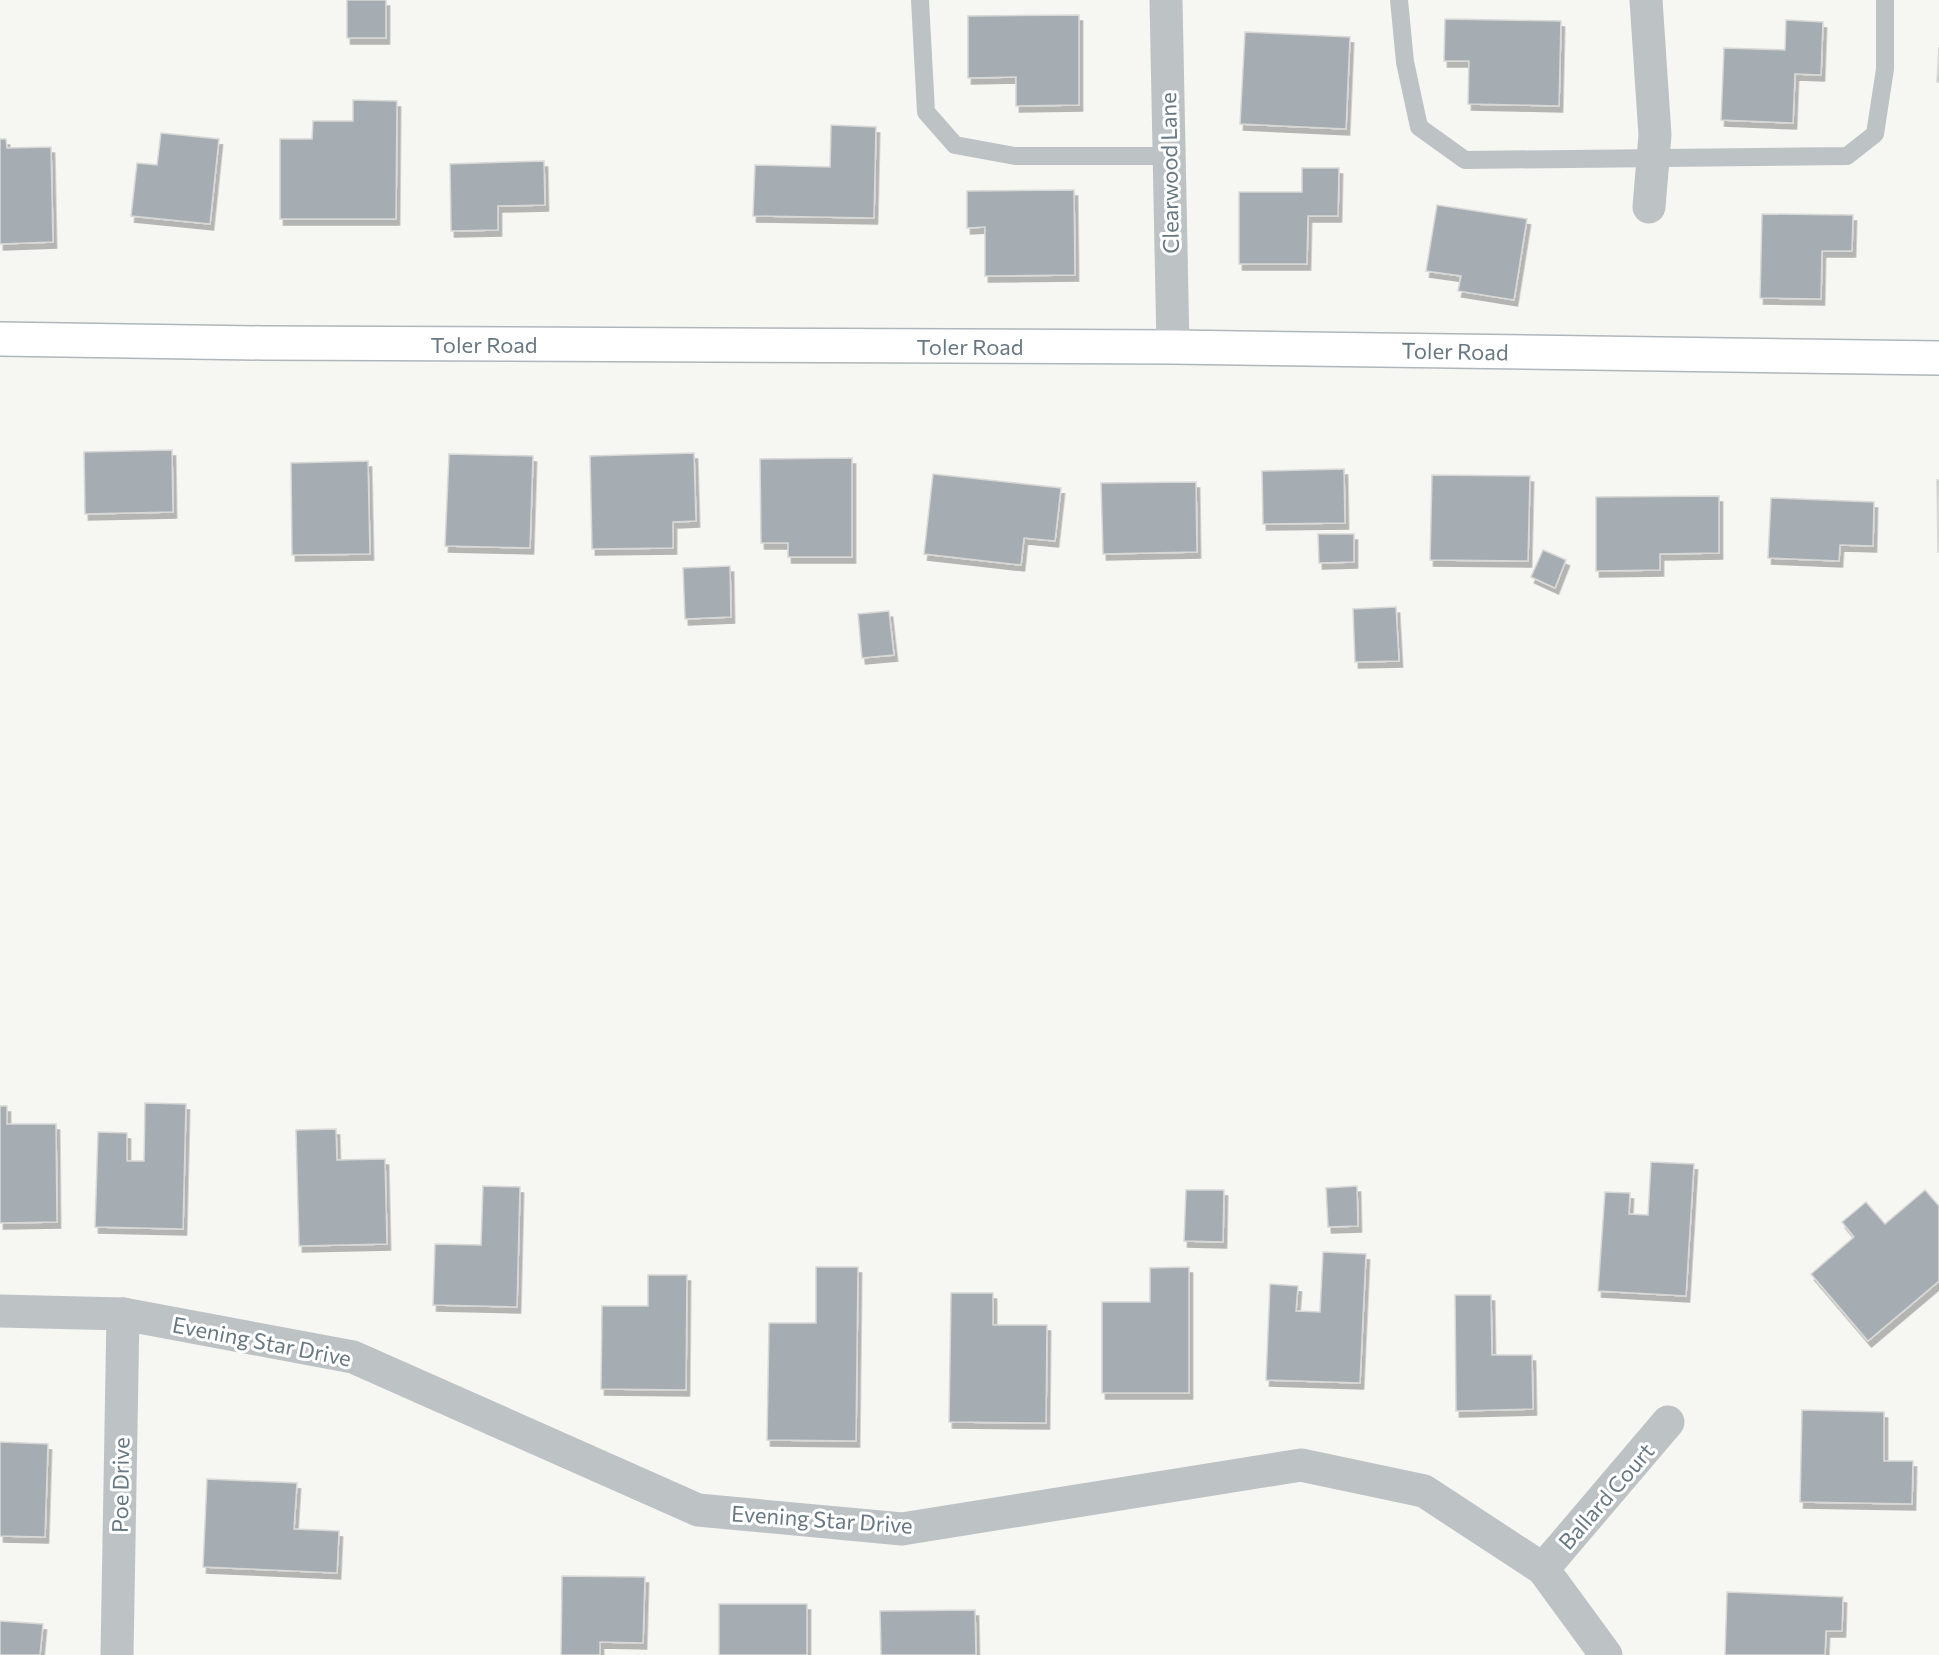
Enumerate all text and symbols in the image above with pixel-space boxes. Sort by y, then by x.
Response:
street label: Clearwood Lane [1154,92,1184,254]
street label: Toler Road [430,331,538,358]
street label: Toler Road [916,333,1024,360]
street label: Toler Road [1401,337,1509,365]
street label: Evening Star Drive [170,1310,354,1372]
street label: Poe Drive [106,1437,134,1533]
street label: Ballard Court [1553,1437,1659,1555]
street label: Evening Star Drive [730,1499,914,1539]

